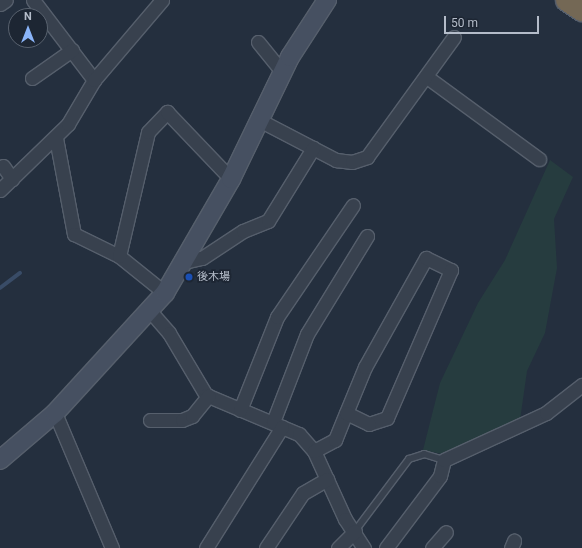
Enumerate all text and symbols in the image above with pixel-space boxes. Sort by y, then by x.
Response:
north arrow [8,8,48,48]
scale bar [446,8,541,34]
text: N [24,10,32,23]
text: 50 m [451,16,478,30]
place label: 後木場 [197,270,230,284]
marker: 後木場 [184,272,194,282]

